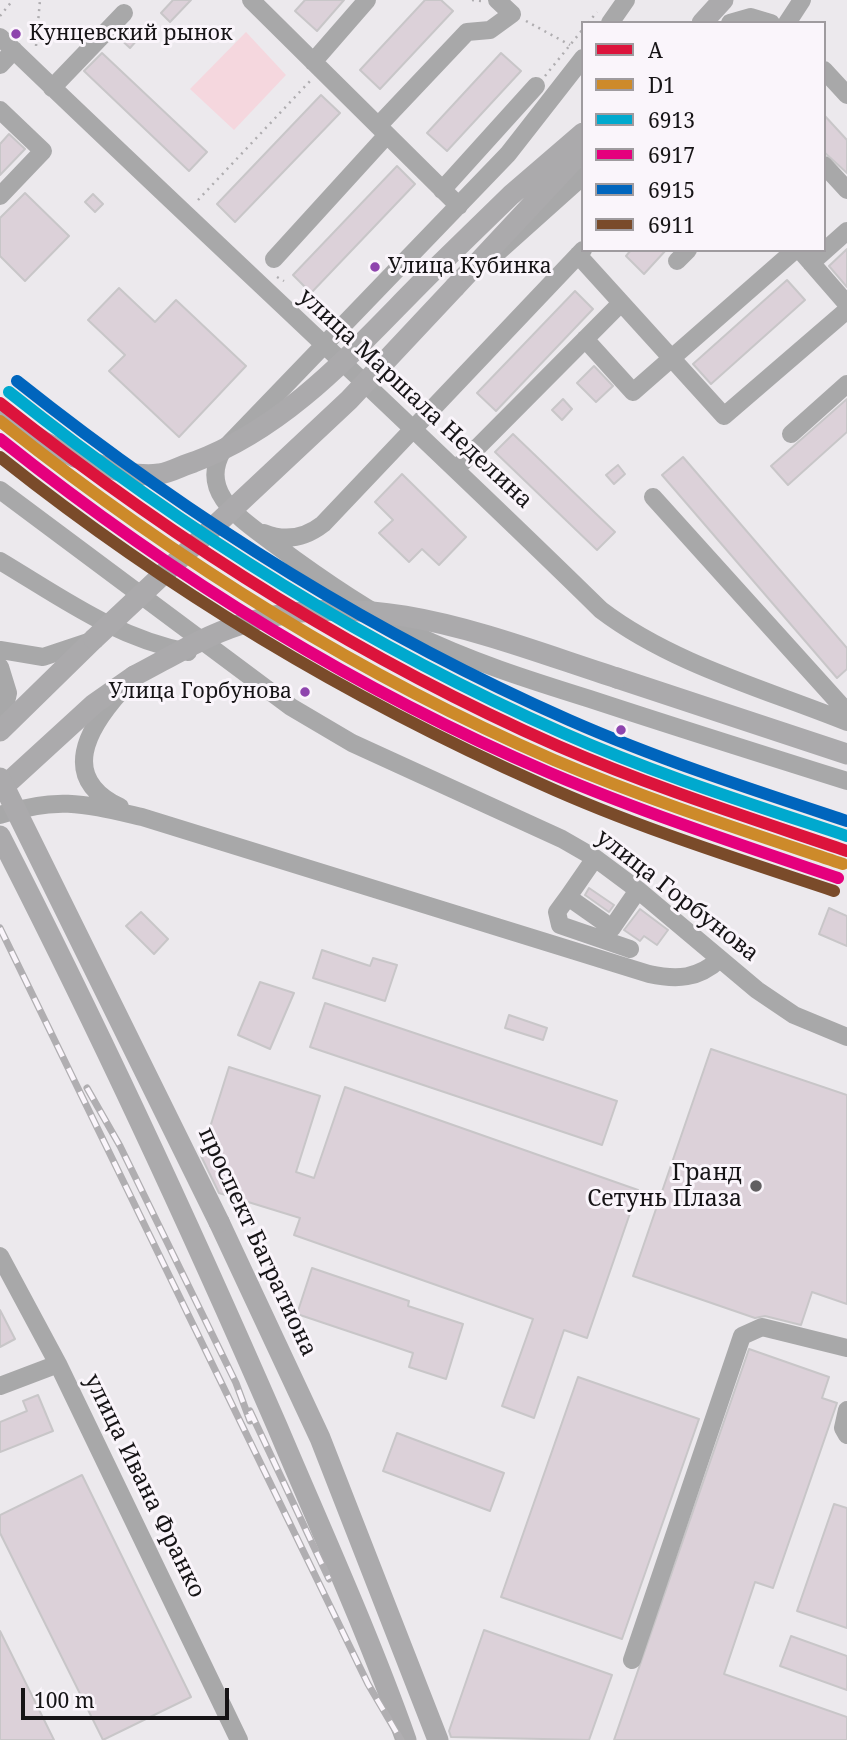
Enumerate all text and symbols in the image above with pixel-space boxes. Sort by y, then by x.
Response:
place label: Кунцевский рынок [29,21,232,47]
legend [581,21,826,252]
marker: Кунцевский рынок [9,27,23,41]
text: A [648,36,663,64]
text: D1 [648,71,675,99]
text: 6913 [648,106,695,134]
text: 6917 [648,141,695,169]
text: 6915 [648,176,695,204]
text: 6911 [648,211,695,239]
place label: Улица Кубинка [388,254,552,280]
marker: Улица Кубинка [368,260,382,274]
street label: улица Маршала Неделина [292,283,538,515]
place label: Улица Горбунова [109,679,292,705]
marker: Улица Горбунова [298,685,312,699]
unlabelled marker [614,723,628,737]
street label: улица Горбунова [590,824,764,968]
street label: проспект Багратиона [192,1123,322,1361]
place label: Гранд Сетунь Плаза [587,1159,742,1213]
marker: Гранд Сетунь Плаза [748,1178,764,1194]
street label: улица Ивана Франко [78,1370,210,1602]
scale bar [24,1674,233,1718]
text: 100 m [34,1686,95,1714]

